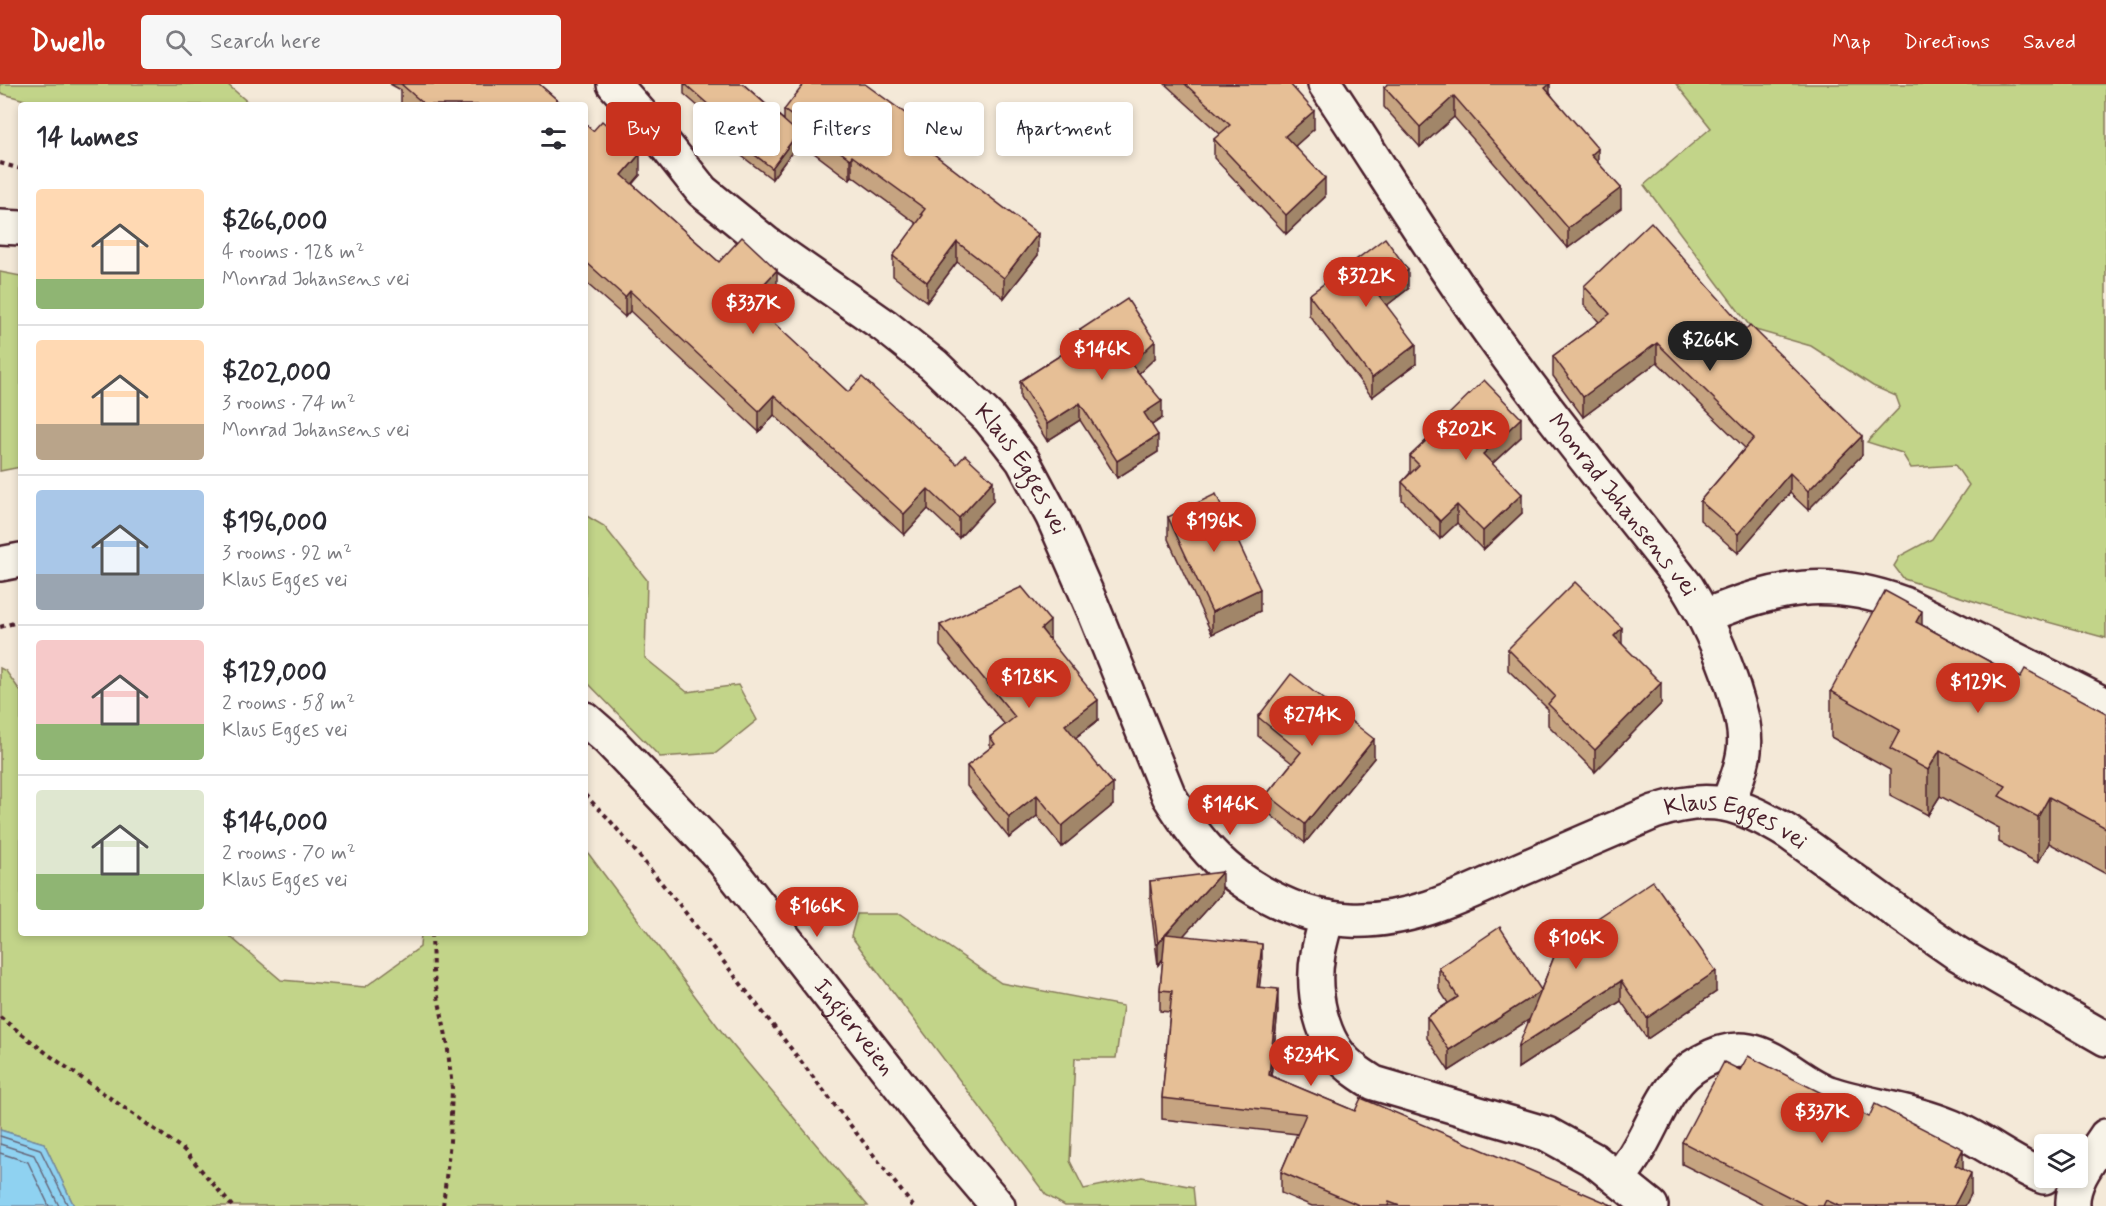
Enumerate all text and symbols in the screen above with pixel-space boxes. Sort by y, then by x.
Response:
search box [141,15,561,69]
text: Dwello [30,24,105,61]
icon: search [162,26,195,59]
text: Search here [210,28,321,56]
text: Map [1832,28,1871,56]
text: Directions [1904,28,1990,56]
text: Saved [2023,28,2076,56]
chip: Buy [606,102,681,156]
chip: Rent [693,102,780,156]
chip: Filters [792,102,892,156]
chip: New [904,102,984,156]
chip: Apartment [996,102,1133,156]
text: 14 homes [36,121,138,155]
icon: filters [537,122,570,155]
text: $266,000 [222,205,327,239]
icon: home [84,213,156,285]
text: 4 rooms · 128 m² [222,239,364,266]
pin: $322K [1324,257,1408,308]
text: $322K [1337,263,1395,290]
text: Monrad Johansens vei [222,266,409,293]
pin: $337K [711,284,795,335]
text: $337K [726,290,780,317]
pin: $266K [1668,321,1752,372]
text: $266K [1682,327,1738,354]
pin: $146K [1060,330,1144,381]
text: $146K [1074,336,1130,363]
text: $202,000 [222,356,331,390]
icon: home [84,364,156,436]
text: 3 rooms · 74 m² [222,390,356,417]
street label: Klaus Egges vei [968,397,1074,540]
street label: Monrad Johansens vei [1540,407,1705,602]
pin: $202K [1424,410,1508,461]
text: $202K [1436,416,1496,443]
text: Monrad Johansens vei [222,417,409,444]
pin: $196K [1172,502,1256,553]
text: $196,000 [222,506,327,540]
text: $196K [1186,508,1242,535]
icon: home [84,514,156,586]
text: 3 rooms · 92 m² [222,540,352,567]
text: Klaus Egges vei [222,567,348,594]
text: $129,000 [222,656,327,690]
pin: $128K [987,658,1071,709]
pin: $129K [1936,663,2020,714]
icon: home [84,664,156,736]
text: $128K [1001,664,1057,691]
text: $129K [1950,669,2006,696]
text: 2 rooms · 58 m² [222,690,355,717]
pin: $274K [1270,696,1354,747]
text: $274K [1283,702,1341,729]
text: Klaus Egges vei [222,717,348,744]
pin: $146K [1188,785,1272,836]
street label: Klaus Egges vei [1661,787,1814,857]
text: $146K [1202,791,1258,818]
text: $146,000 [222,806,328,840]
icon: home [84,814,156,886]
text: 2 rooms · 70 m² [222,840,356,867]
text: Klaus Egges vei [222,867,348,894]
pin: $166K [775,887,859,938]
text: $166K [789,893,845,920]
pin: $106K [1534,919,1618,970]
text: $106K [1548,925,1604,952]
street label: Ingierveien [806,972,902,1082]
pin: $234K [1269,1036,1353,1087]
text: $234K [1283,1042,1339,1069]
pin: $337K [1780,1093,1864,1144]
text: $337K [1795,1099,1849,1126]
map controls [2034,1134,2088,1188]
button: layers [2034,1134,2088,1188]

